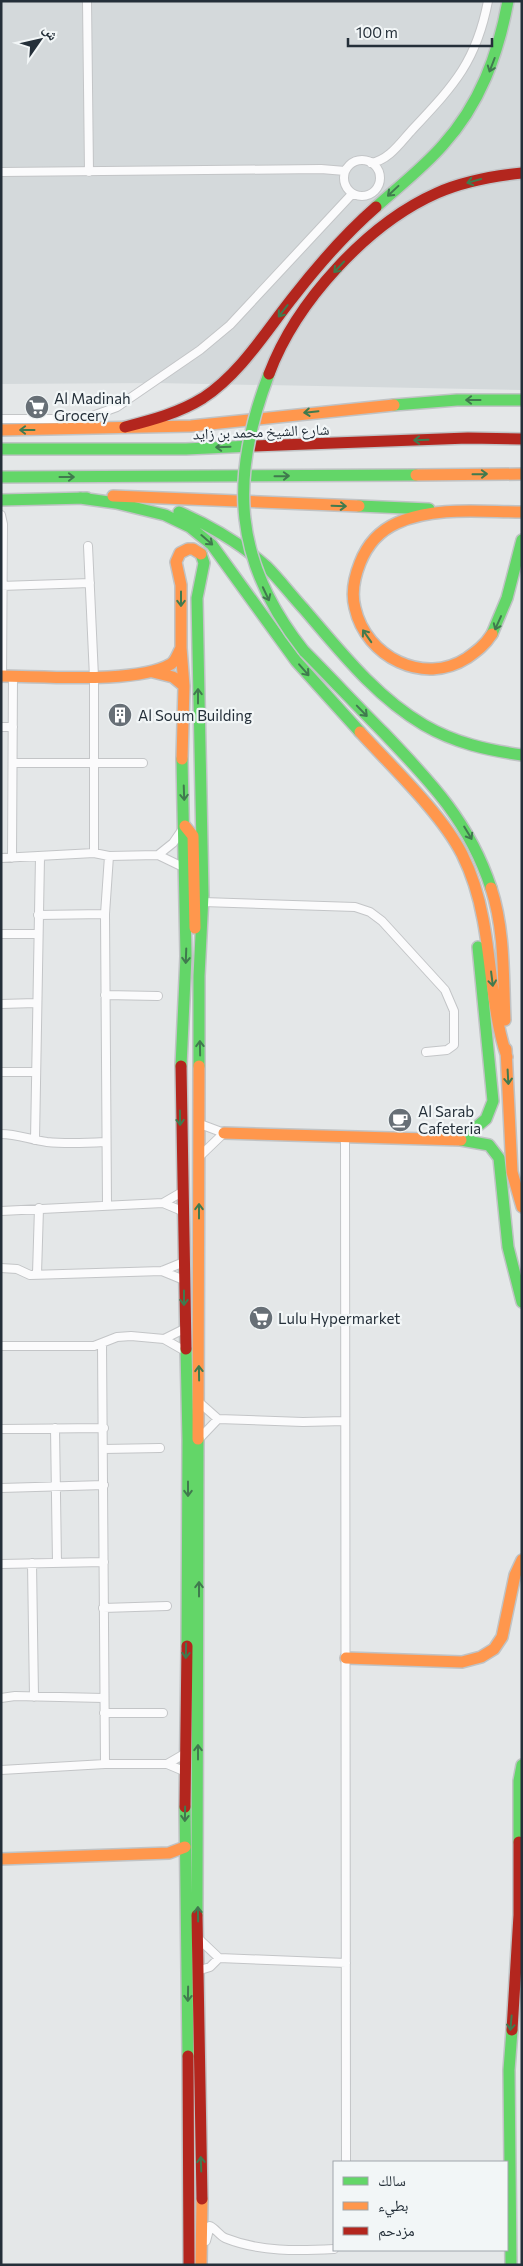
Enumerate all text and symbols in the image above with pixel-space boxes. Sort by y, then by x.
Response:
north arrow [15,15,65,65]
scale bar [348,15,492,47]
text: ش [39,22,62,44]
text: 100 m [356,23,398,41]
one-way arrow [487,57,496,72]
one-way arrow [466,177,482,186]
one-way arrow [386,185,399,197]
one-way arrow [333,261,345,274]
one-way arrow [277,304,288,317]
place label: Al Madinah Grocery [54,389,131,424]
supermarket icon: Al Madinah Grocery [24,394,50,420]
one-way arrow [465,395,482,405]
one-way arrow [303,407,319,417]
street label: شارع الشيخ محمد بن زايد [192,420,330,444]
one-way arrow [19,425,36,435]
one-way arrow [413,435,429,445]
one-way arrow [215,443,231,452]
one-way arrow [472,469,488,479]
one-way arrow [274,471,290,481]
one-way arrow [59,472,75,482]
one-way arrow [331,501,347,510]
one-way arrow [200,534,213,546]
one-way arrow [261,586,271,601]
one-way arrow [176,591,186,607]
one-way arrow [492,615,502,630]
one-way arrow [362,629,372,643]
one-way arrow [298,663,309,676]
one-way arrow [194,688,203,704]
building icon: Al Soum Building [107,702,133,728]
one-way arrow [356,704,368,717]
place label: Al Soum Building [138,706,252,724]
one-way arrow [179,785,189,801]
one-way arrow [464,825,474,840]
one-way arrow [181,947,190,963]
one-way arrow [487,971,497,987]
one-way arrow [195,1040,204,1056]
one-way arrow [503,1069,512,1085]
place label: Al Sarab Cafeteria [418,1102,481,1137]
cafe icon: Al Sarab Cafeteria [387,1107,413,1133]
one-way arrow [176,1110,185,1126]
one-way arrow [194,1203,204,1219]
one-way arrow [179,1290,189,1306]
supermarket icon: Lulu Hypermarket [248,1305,274,1331]
place label: Lulu Hypermarket [278,1309,400,1327]
one-way arrow [194,1365,204,1382]
one-way arrow [183,1480,193,1496]
one-way arrow [194,1582,204,1598]
one-way arrow [181,1642,191,1659]
one-way arrow [193,1744,203,1760]
one-way arrow [181,1805,190,1821]
one-way arrow [193,1907,203,1923]
one-way arrow [183,1985,193,2001]
one-way arrow [507,2014,516,2030]
one-way arrow [197,2156,206,2172]
legend [333,2161,508,2251]
text: سالك [378,2171,406,2189]
text: بطيء [378,2196,408,2218]
text: مزدحم [378,2221,415,2241]

